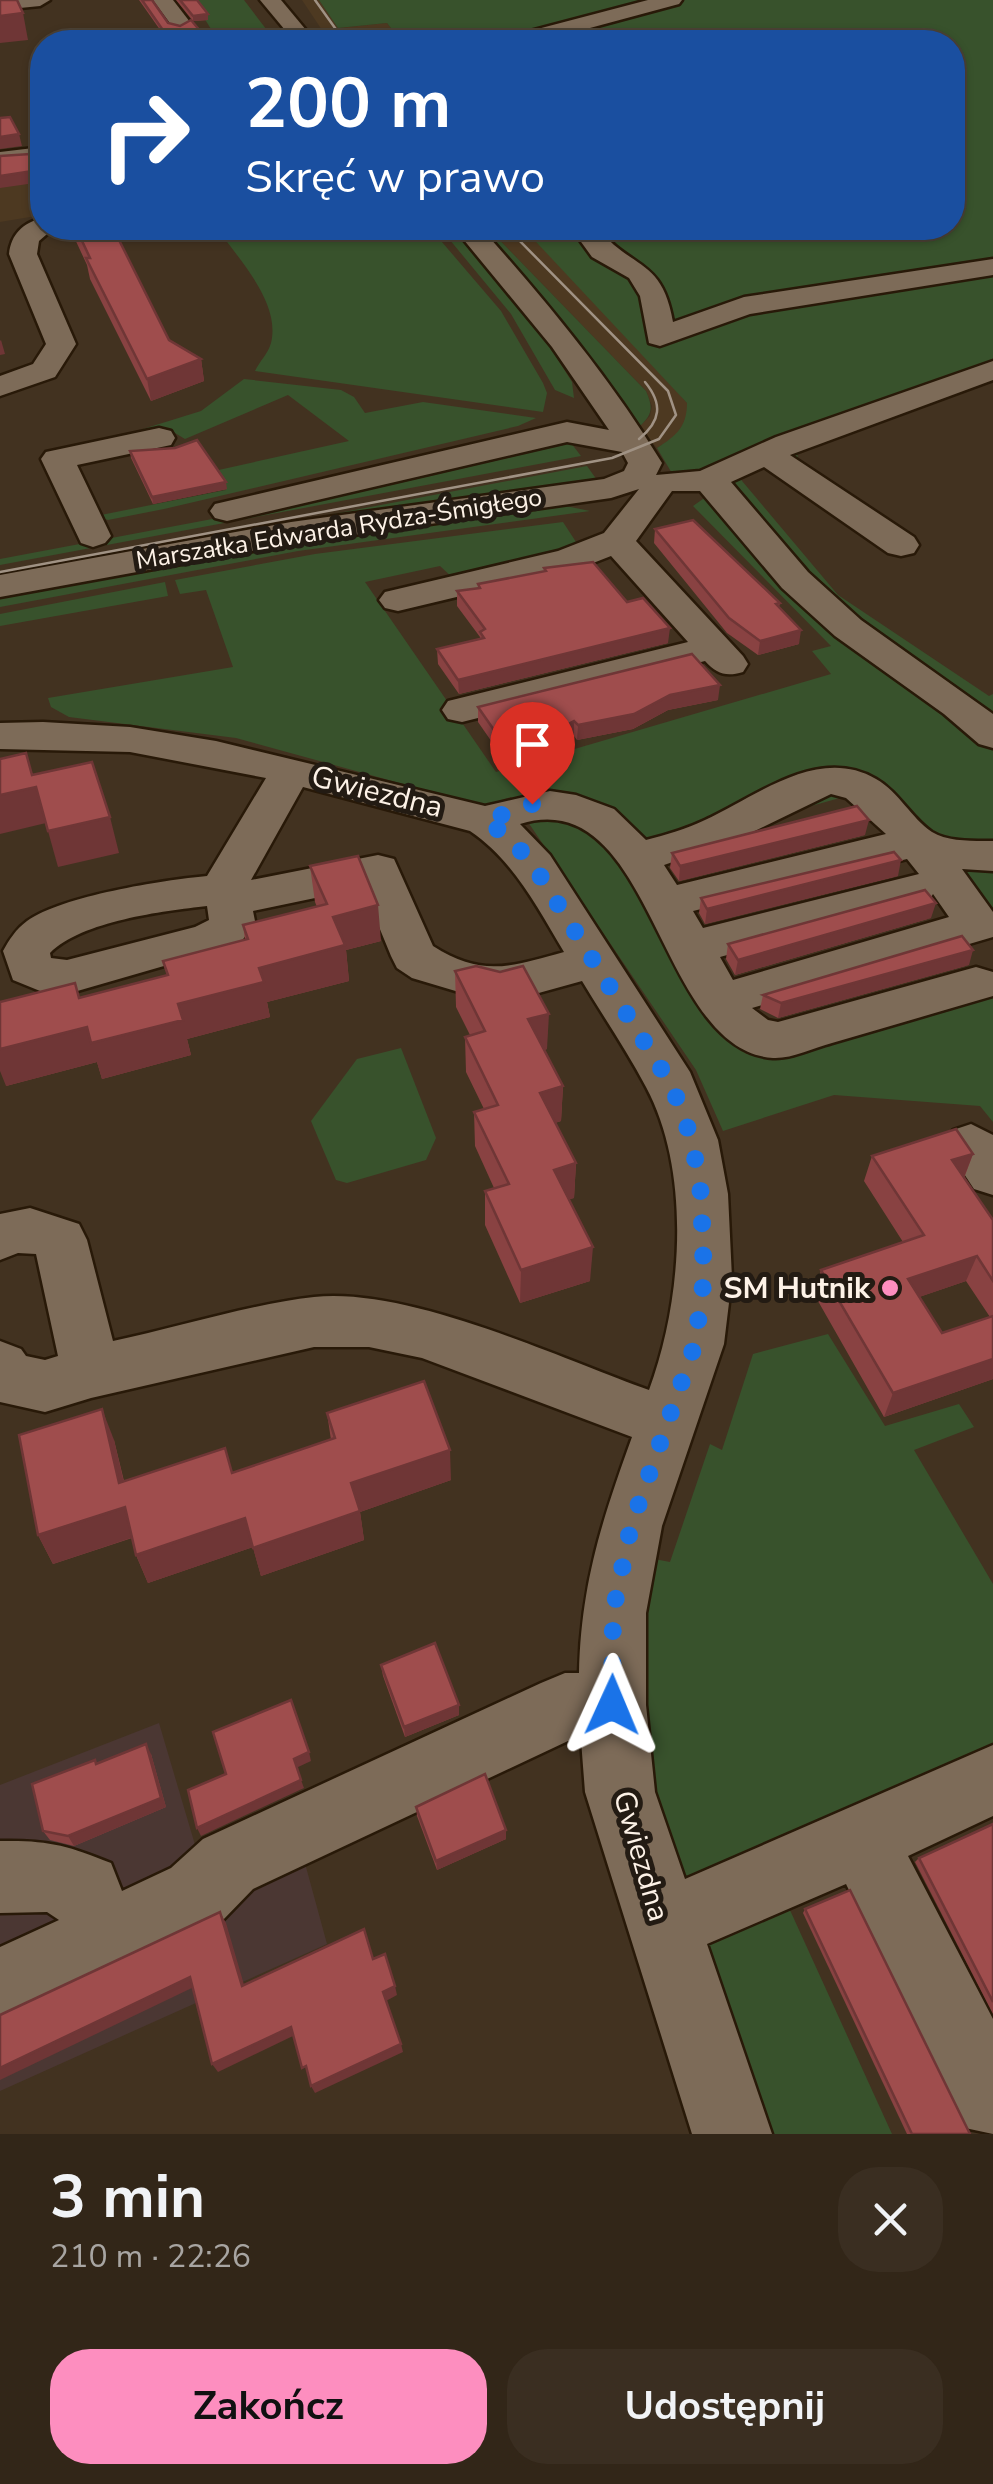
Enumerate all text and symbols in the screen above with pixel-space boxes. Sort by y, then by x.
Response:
text: 200 m [245,56,451,152]
icon: right [80,70,210,200]
text: Skręć w prawo [245,147,545,208]
street label: Marszałka Edwarda Rydza-Śmigłego [134,480,544,578]
pin [490,702,575,805]
icon: arrive [505,717,560,772]
street label: Gwiezdna [307,756,447,828]
place label: SM Hutnik [724,1268,871,1309]
marker: SM Hutnik [879,1277,901,1299]
position arrow [560,1653,664,1757]
street label: Gwiezdna [603,1786,679,1926]
text: 3 min [50,2156,205,2238]
button: close [838,2167,943,2272]
text: 210 m · 22:26 [50,2235,251,2278]
button: Zakończ [50,2349,487,2464]
button: Udostępnij [507,2349,943,2464]

